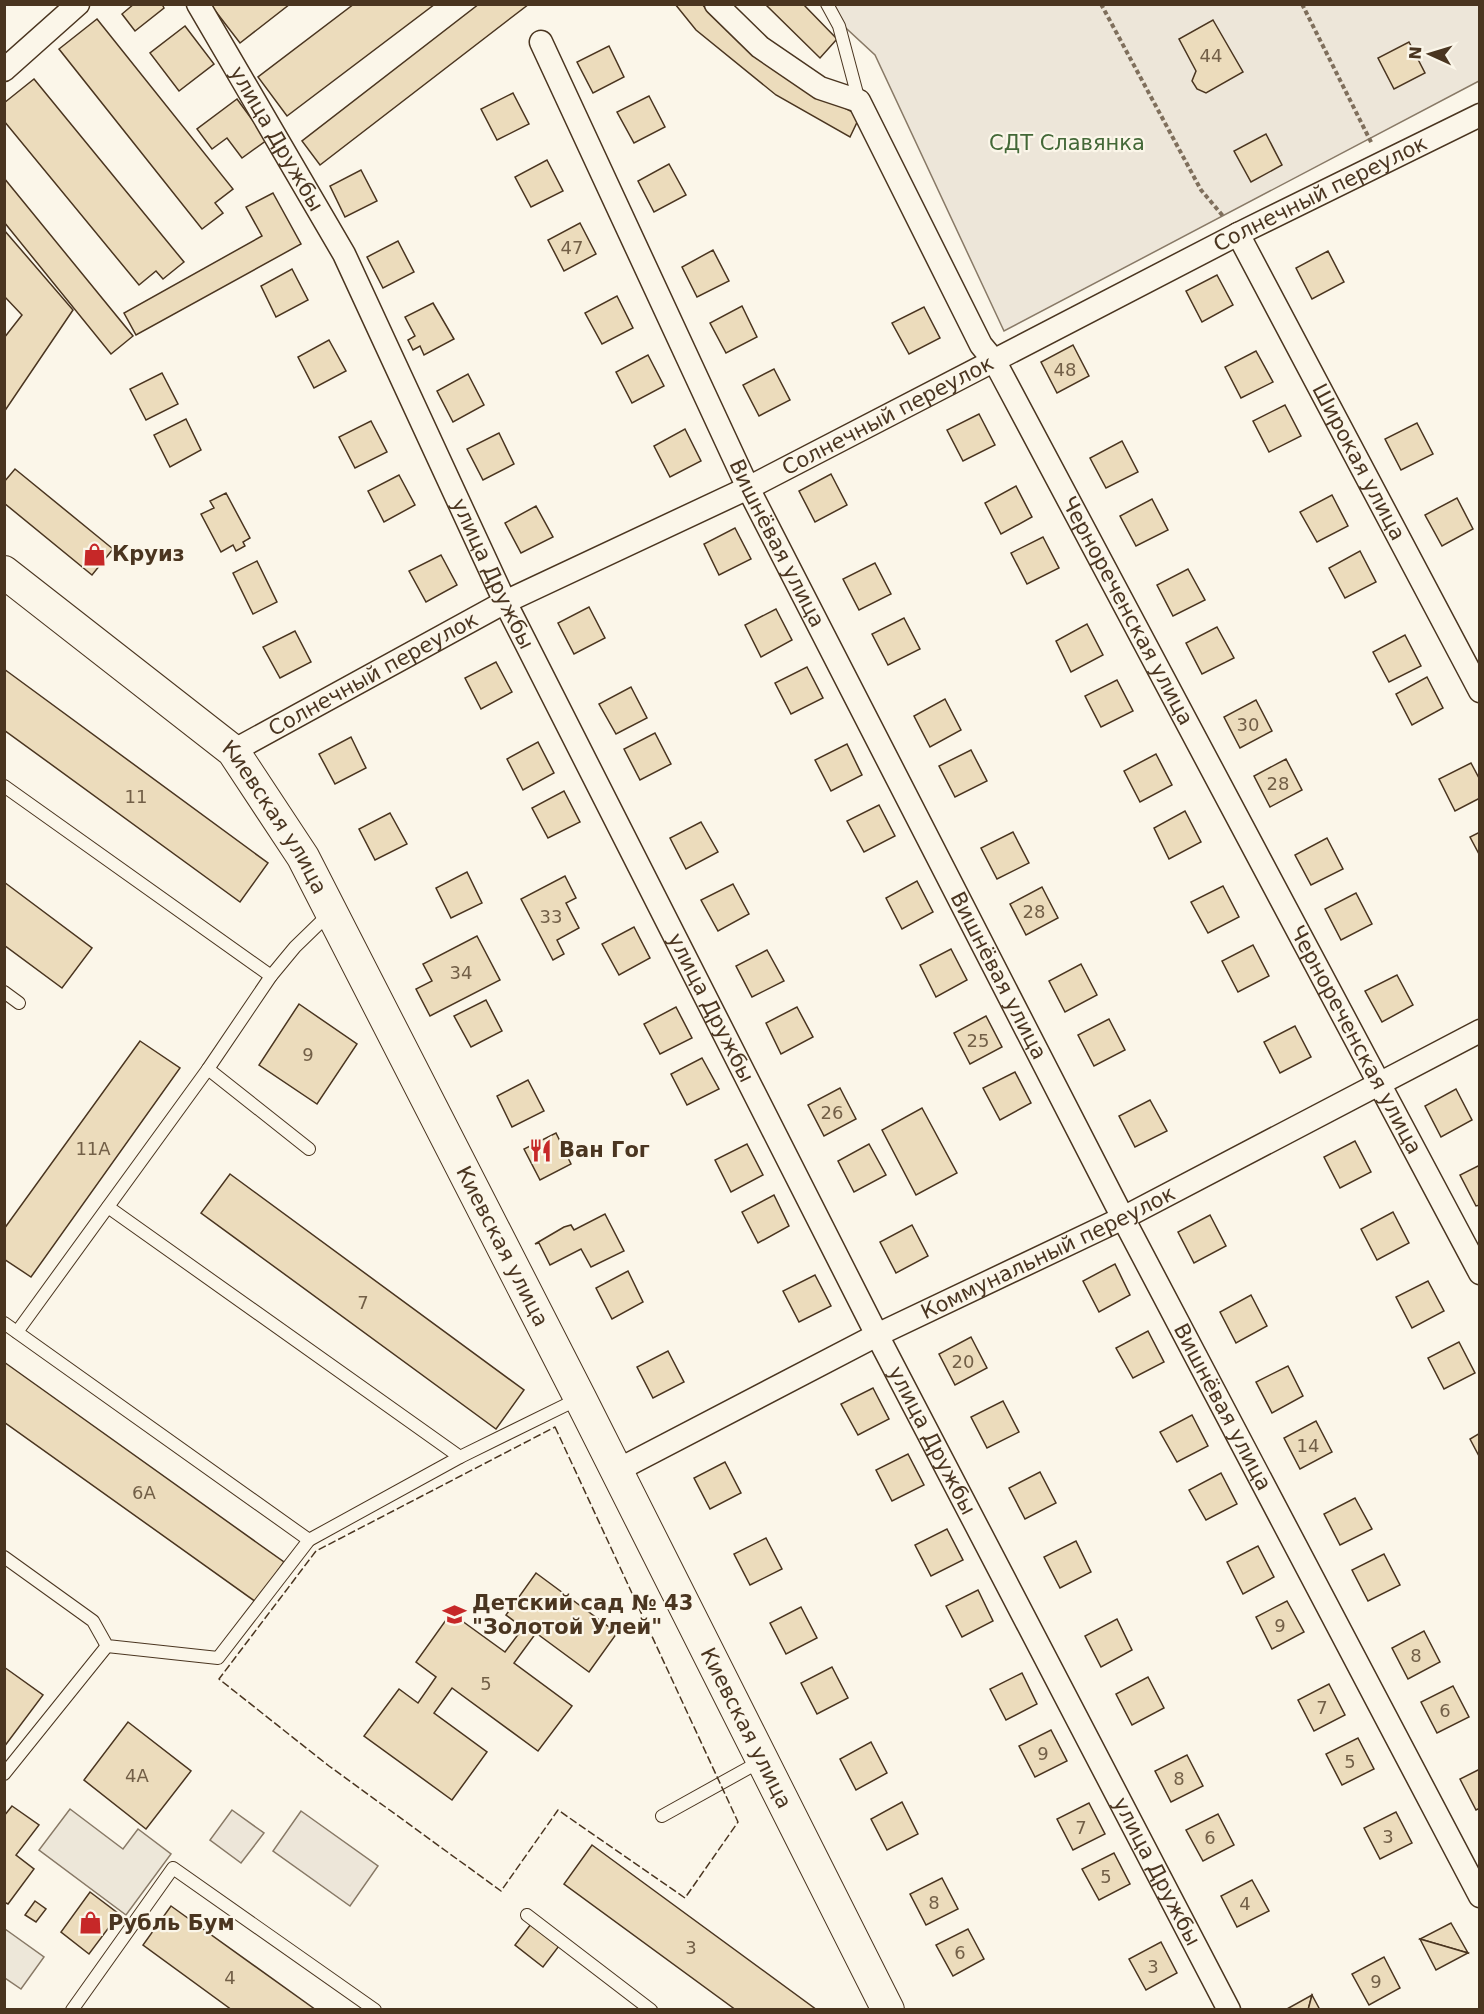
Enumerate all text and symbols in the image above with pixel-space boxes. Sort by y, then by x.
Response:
north arrow [1400,24,1460,84]
house number: 44 [1200,45,1222,66]
text: N [1406,46,1425,60]
street label: улица Дружбы [225,62,328,216]
park label: СДТ Славянка [989,131,1145,155]
street label: Солнечный переулок [1209,131,1431,257]
house number: 47 [561,237,583,258]
street label: Солнечный переулок [778,351,998,480]
house number: 48 [1054,359,1076,380]
street label: Широкая улица [1307,380,1410,544]
street label: Вишнёвая улица [724,455,829,631]
street label: Чернореченская улица [1057,492,1198,729]
street label: улица Дружбы [447,494,539,653]
shop icon: Круиз [81,541,107,567]
place label: Круиз [112,542,185,566]
street label: Солнечный переулок [264,607,482,741]
house number: 30 [1237,714,1259,735]
street label: Киевская улица [218,735,332,898]
house number: 28 [1267,773,1289,794]
house number: 11 [125,786,147,807]
street label: Вишнёвая улица [946,888,1052,1064]
house number: 28 [1023,901,1045,922]
house number: 33 [540,906,562,927]
street label: Чернореченская улица [1285,921,1427,1158]
street label: улица Дружбы [663,929,759,1086]
house number: 34 [450,962,472,983]
house number: 25 [967,1030,989,1051]
house number: 9 [302,1044,314,1065]
house number: 26 [821,1102,843,1123]
restaurant icon: Ван Гог [528,1137,554,1163]
house number: 11А [75,1138,111,1159]
place label: Ван Гог [559,1138,650,1162]
street label: Киевская улица [451,1162,553,1331]
street label: Коммунальный переулок [917,1181,1179,1324]
house number: 7 [357,1292,369,1313]
street label: Вишнёвая улица [1169,1319,1276,1495]
house number: 20 [952,1351,974,1372]
street label: улица Дружбы [883,1362,981,1519]
house number: 14 [1297,1435,1319,1456]
house number: 6А [132,1482,157,1503]
place label: Детский сад № 43 "Золотой Улей" [472,1591,693,1639]
school or university icon: Детский сад № 43 "Золотой Улей" [441,1602,467,1628]
house number: 9 [1274,1615,1286,1636]
street label: Киевская улица [696,1644,797,1813]
house number: 8 [1410,1645,1422,1666]
house number: 5 [480,1673,492,1694]
house number: 7 [1316,1697,1328,1718]
house number: 6 [1439,1700,1451,1721]
house number: 9 [1037,1743,1049,1764]
house number: 5 [1344,1751,1356,1772]
house number: 4А [125,1765,150,1786]
house number: 8 [1173,1768,1185,1789]
street label: улица Дружбы [1108,1793,1205,1950]
house number: 7 [1075,1817,1087,1838]
house number: 3 [1382,1826,1394,1847]
house number: 6 [1204,1827,1216,1848]
house number: 5 [1100,1866,1112,1887]
house number: 8 [928,1892,940,1913]
house number: 4 [1239,1893,1251,1914]
shop icon: Рубль Бум [77,1910,103,1936]
place label: Рубль Бум [108,1911,235,1935]
house number: 3 [685,1937,697,1958]
house number: 6 [954,1942,966,1963]
house number: 3 [1147,1956,1159,1977]
house number: 4 [224,1967,236,1988]
house number: 9 [1370,1971,1382,1992]

